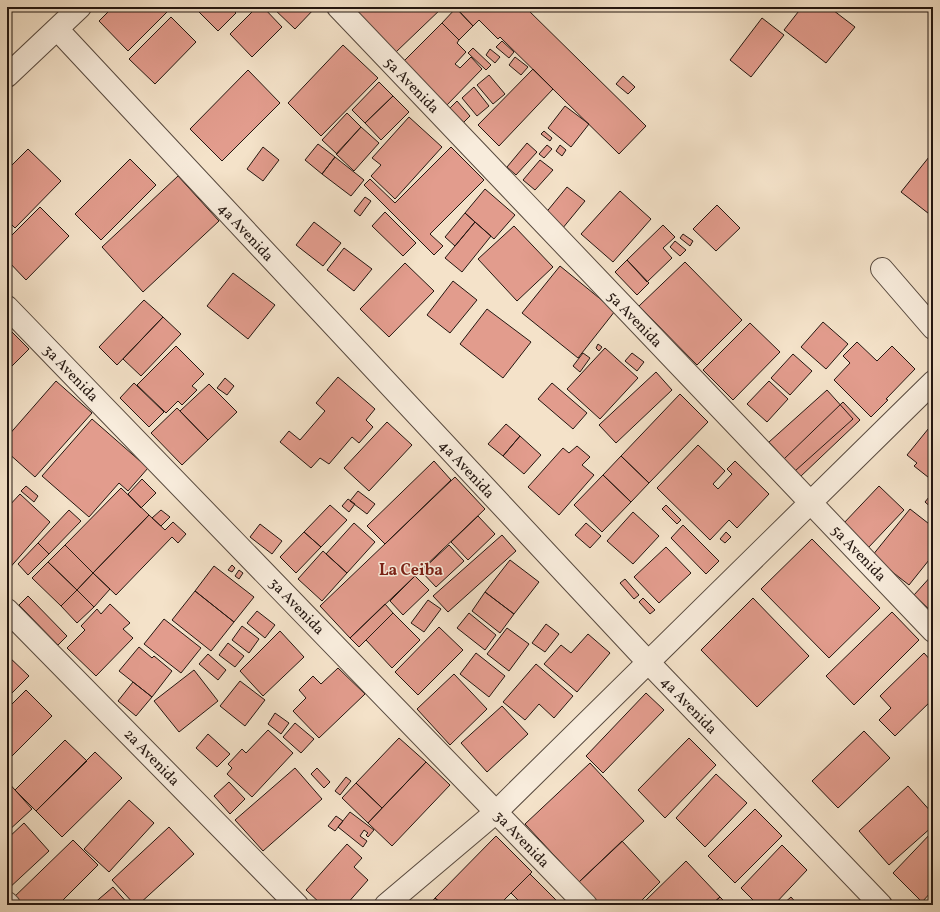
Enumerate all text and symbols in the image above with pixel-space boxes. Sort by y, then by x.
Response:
street label: 5a Avenida [378,53,443,119]
street label: 4a Avenida [212,199,278,267]
street label: 5a Avenida [601,287,666,353]
street label: 3a Avenida [37,341,103,407]
street label: 4a Avenida [433,436,499,504]
street label: 5a Avenida [825,521,890,587]
district label: La Ceiba [379,560,443,582]
street label: 3a Avenida [263,574,329,640]
street label: 4a Avenida [655,672,721,740]
street label: 2a Avenida [118,725,184,791]
street label: 3a Avenida [488,807,554,873]

